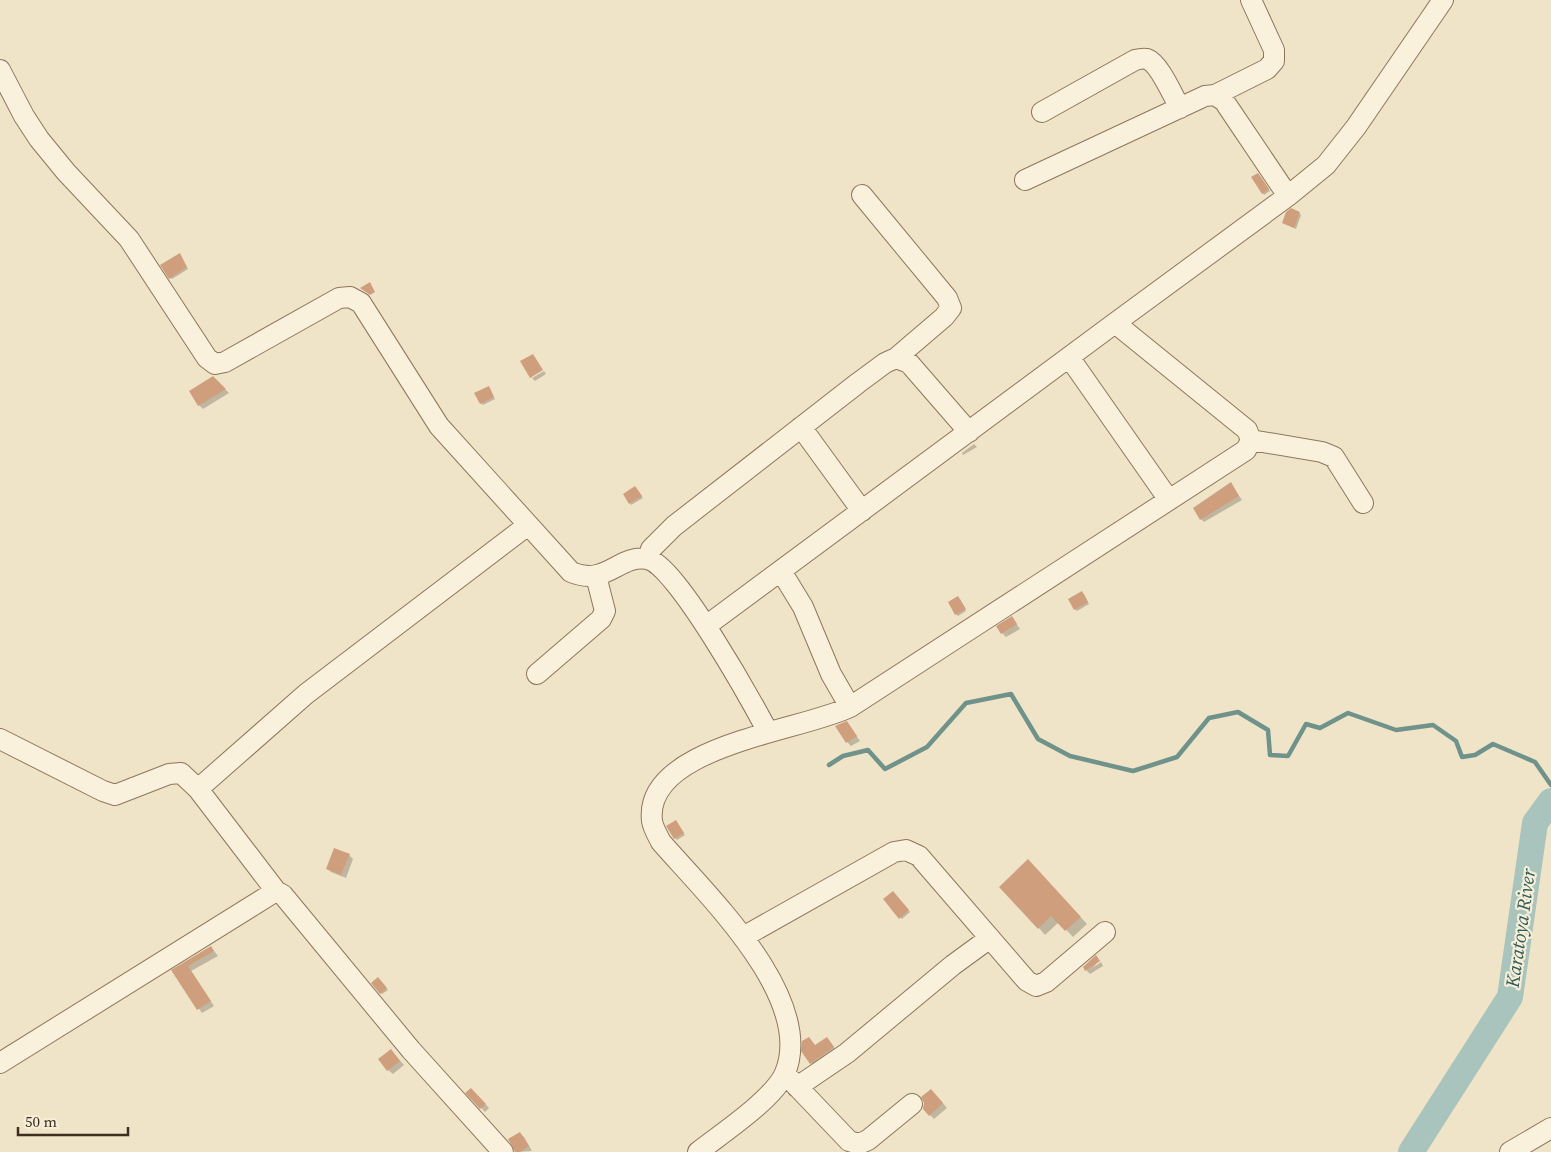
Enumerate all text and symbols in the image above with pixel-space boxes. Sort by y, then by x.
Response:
water label: Karatoya River [1499,866,1541,990]
scale bar [18,1104,128,1136]
text: 50 m [25,1111,57,1132]

